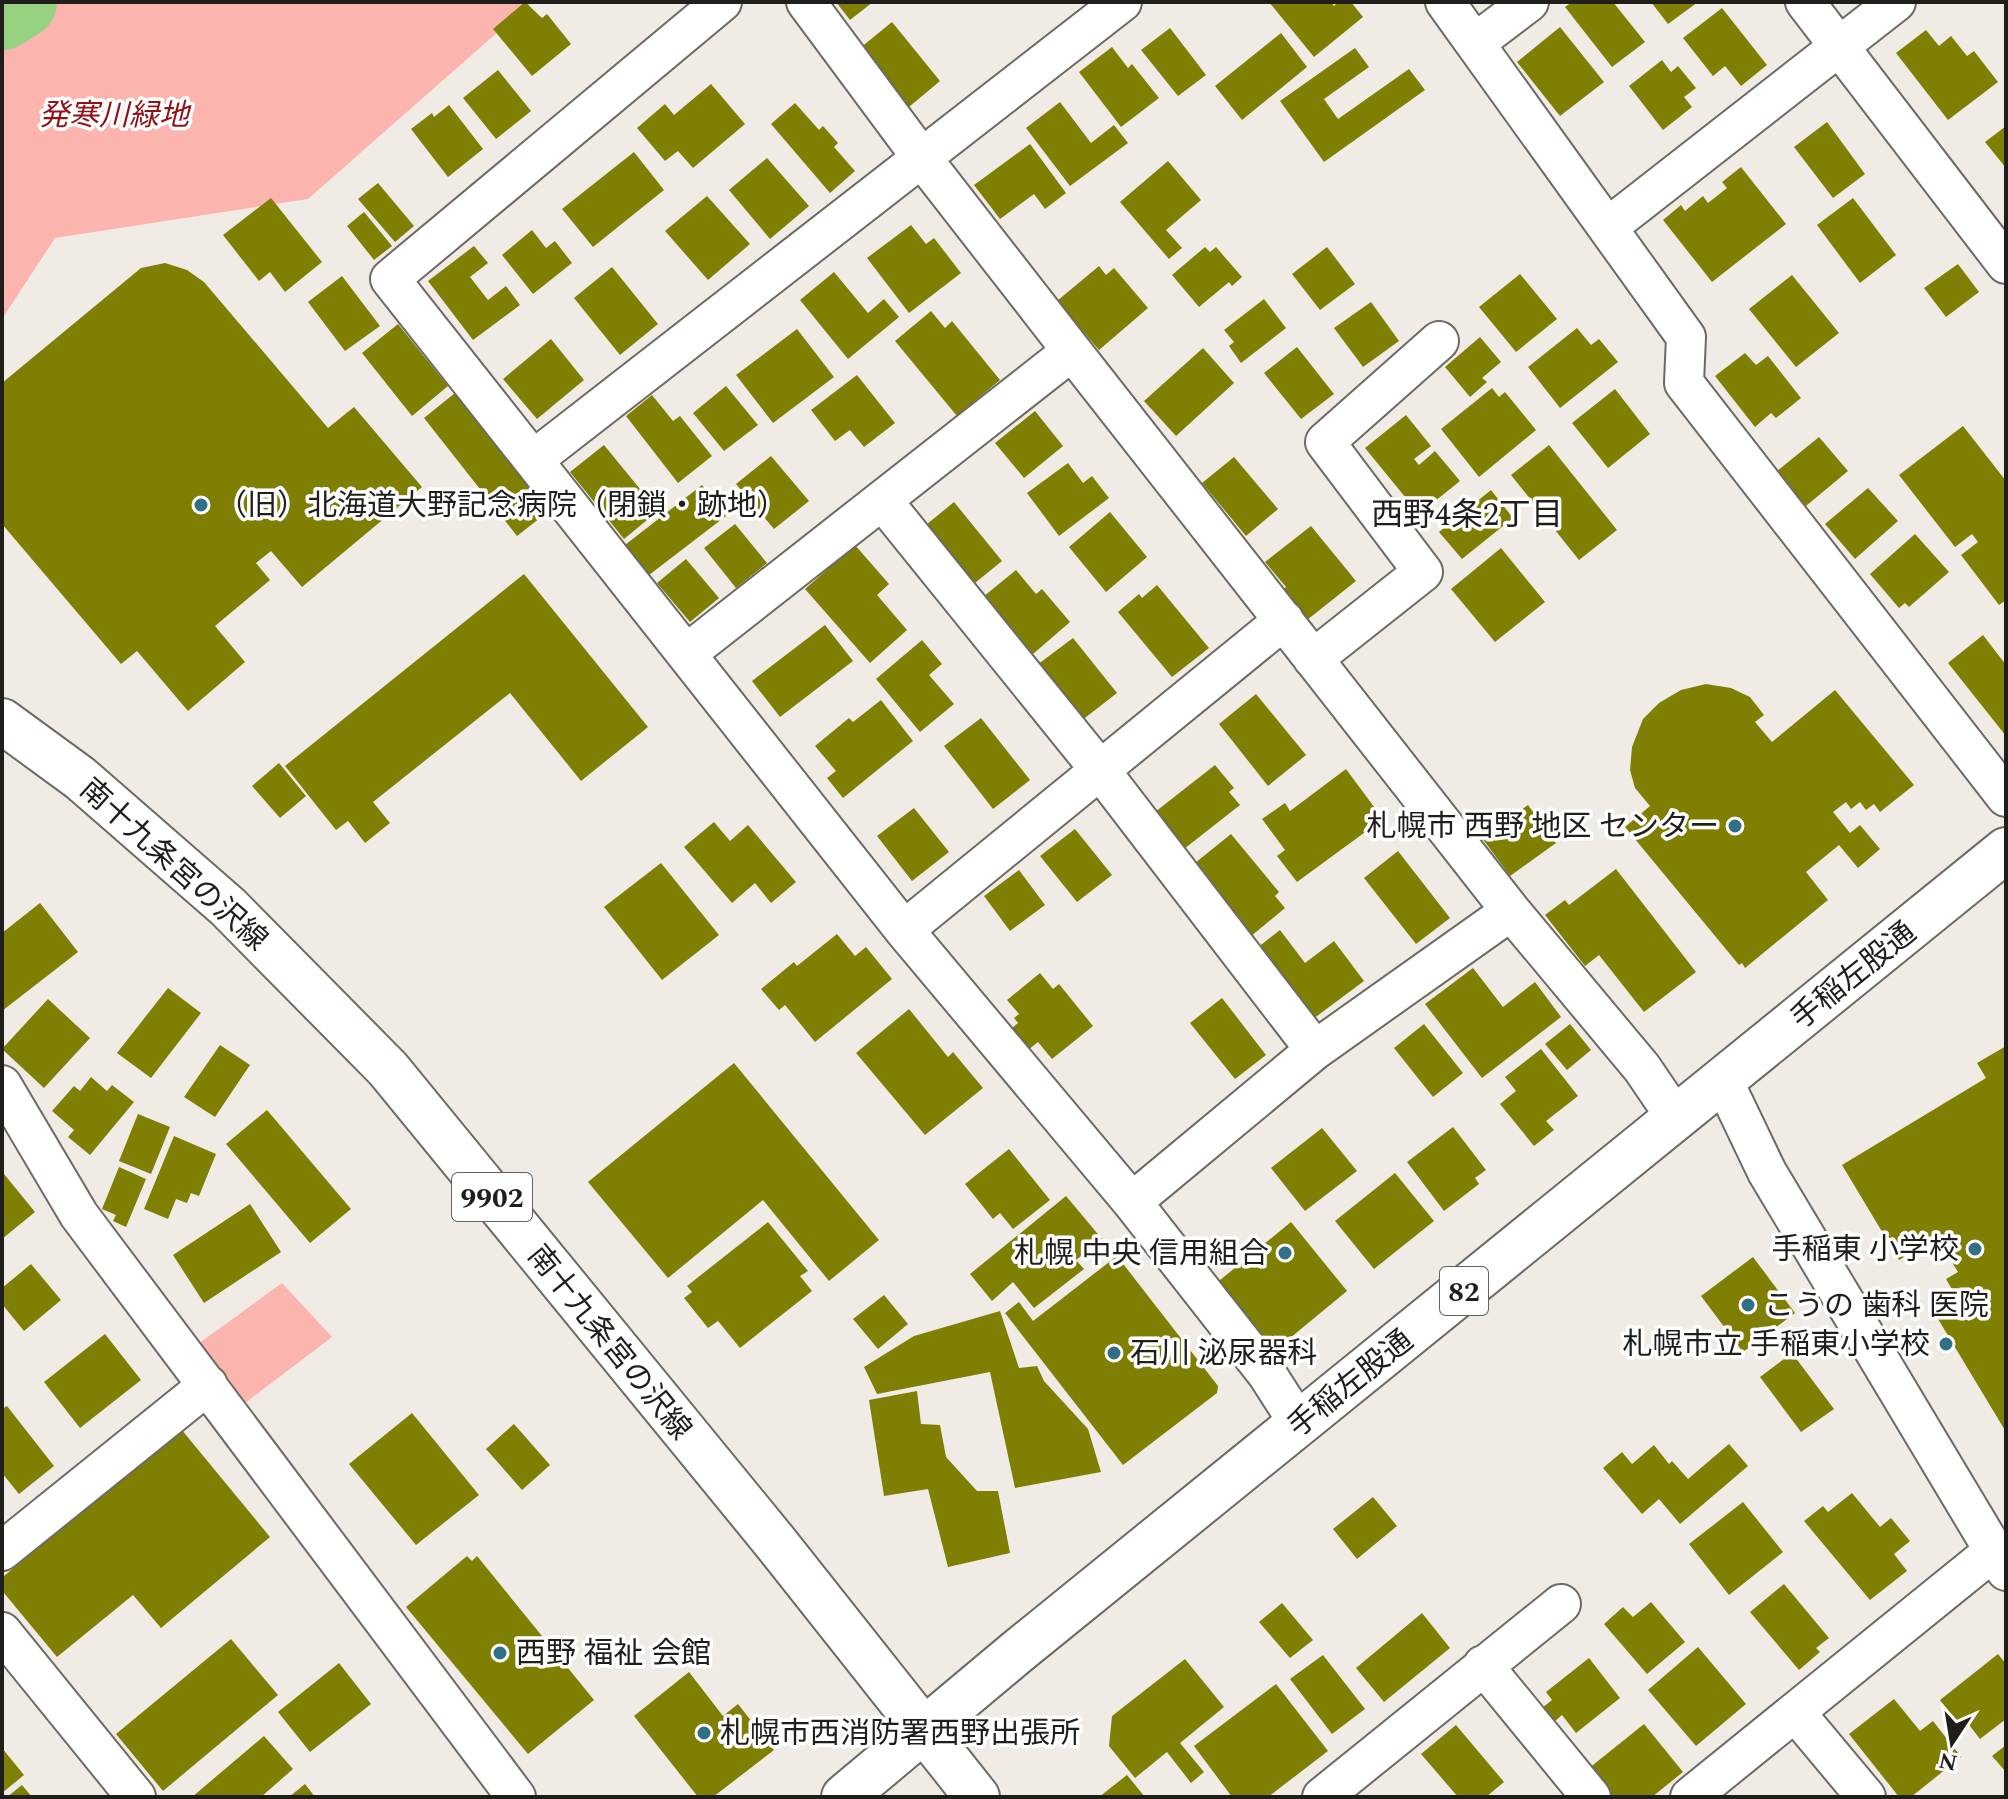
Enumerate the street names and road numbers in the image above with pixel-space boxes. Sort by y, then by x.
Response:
street label: 南十九条宮の沢線 [69,767,278,962]
street label: 手稲左股通 [1781,911,1926,1041]
road number: 9902 [452,1173,532,1221]
street label: 南十九条宮の沢線 [516,1235,703,1450]
road number: 82 [1440,1267,1488,1315]
street label: 手稲左股通 [1278,1319,1423,1449]

